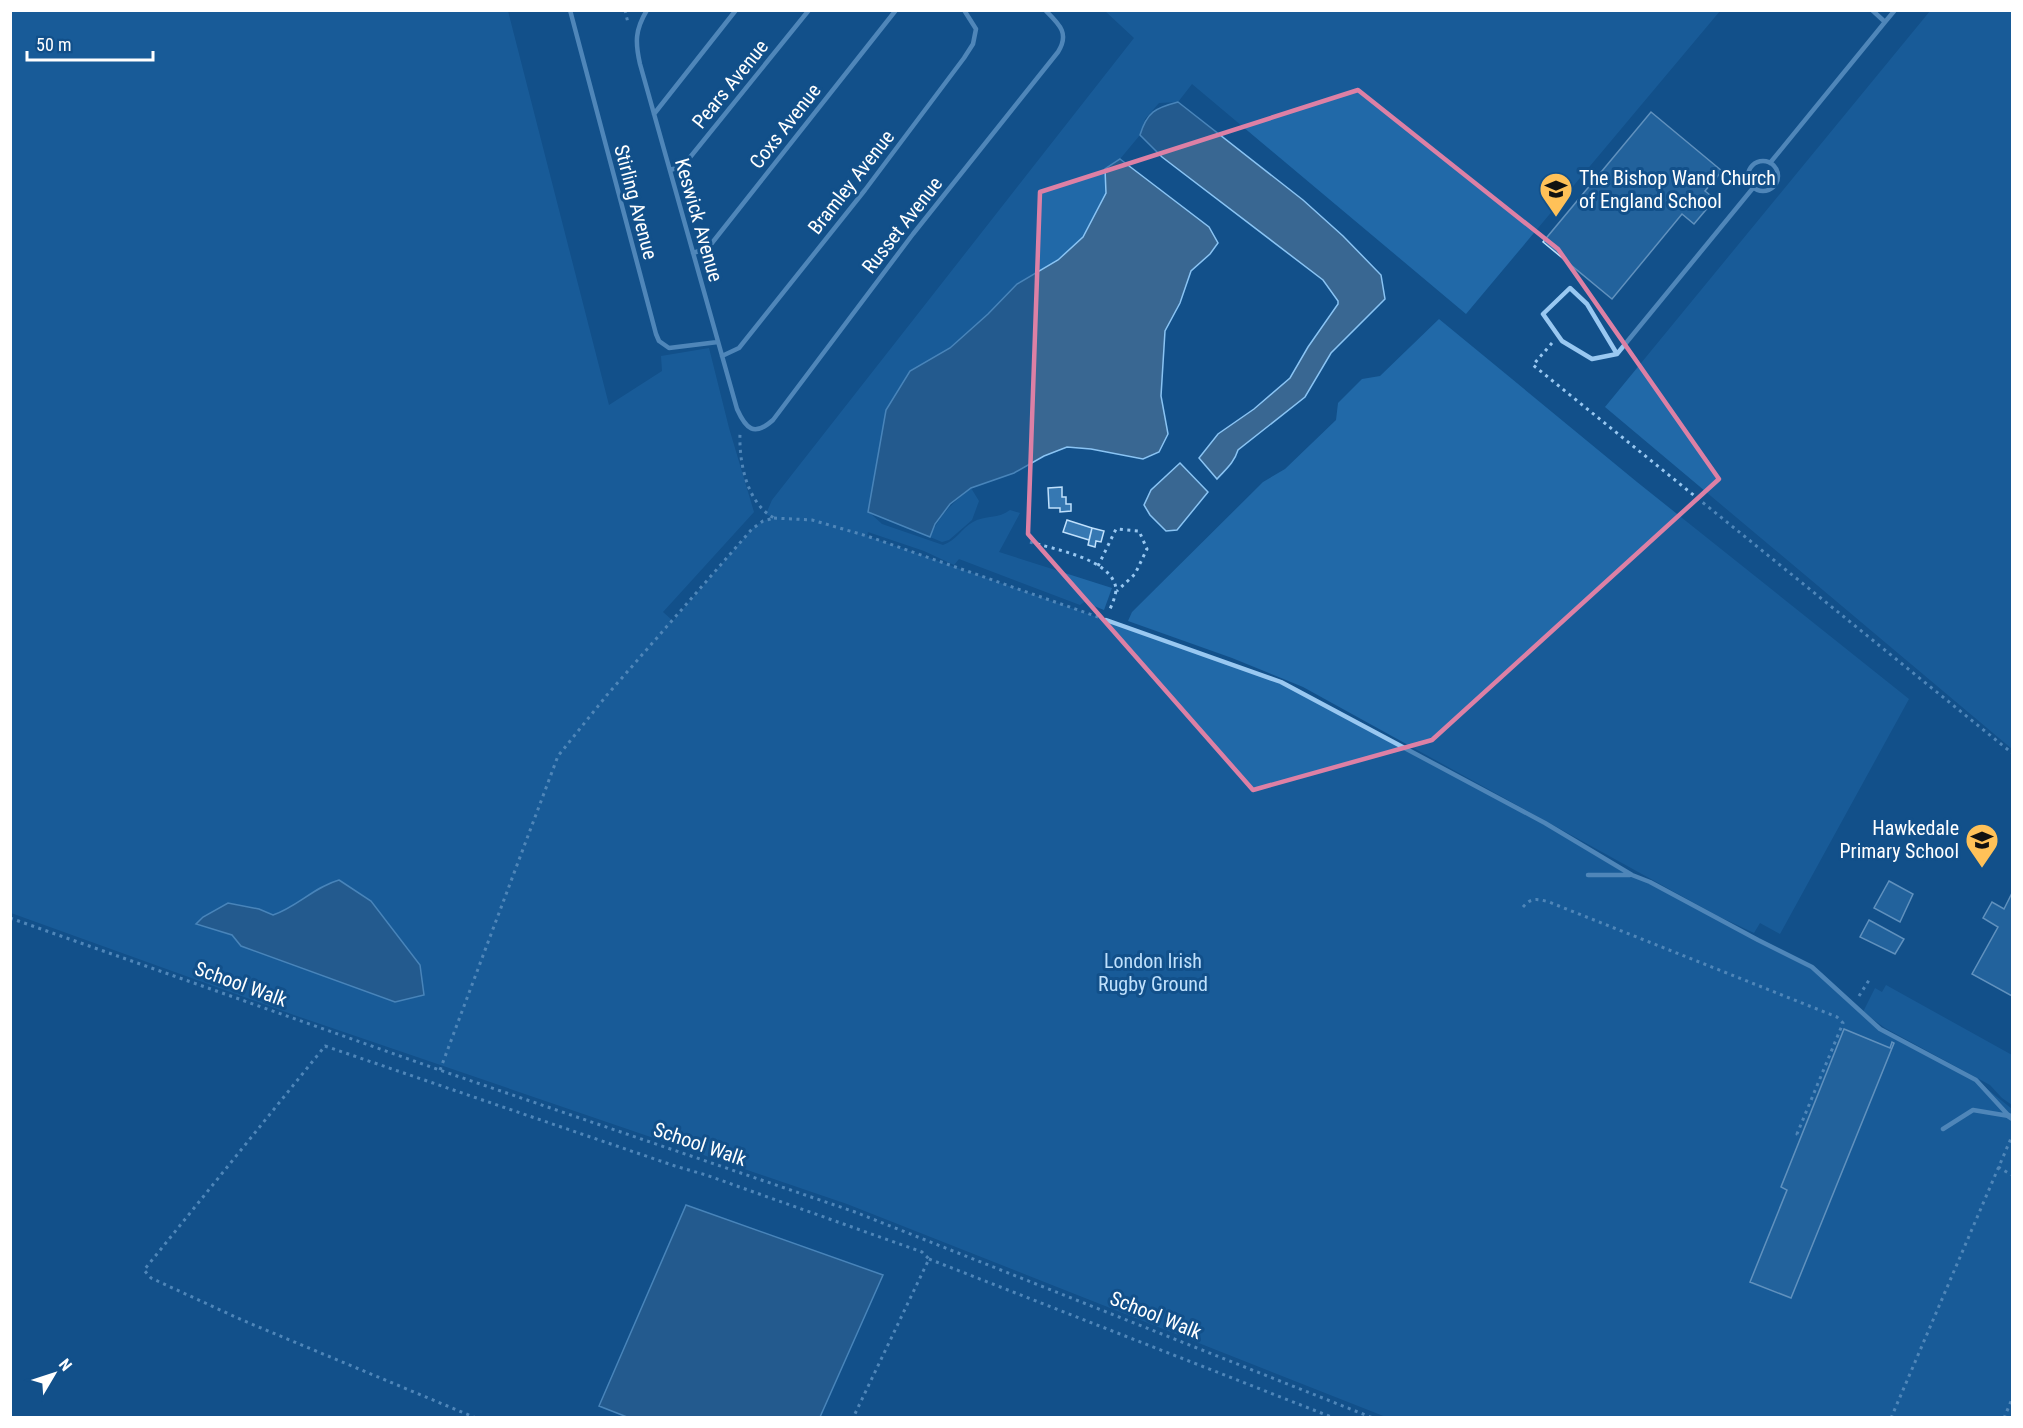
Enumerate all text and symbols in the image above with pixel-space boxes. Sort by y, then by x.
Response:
scale bar [27,24,153,62]
text: 50 m [36,34,71,55]
street label: Pears Avenue [687,35,773,133]
street label: Coxs Avenue [744,79,826,173]
street label: Bramley Avenue [803,125,899,239]
street label: Stirling Avenue [609,142,663,262]
street label: Keswick Avenue [670,156,728,284]
place label: The Bishop Wand Church of England School [1579,166,1776,213]
school or university icon: The Bishop Wand Church of England School [1538,171,1574,218]
street label: Russet Avenue [857,172,947,278]
place label: Hawkedale Primary School [1839,816,1959,863]
school or university icon: Hawkedale Primary School [1964,822,2000,869]
park label: London Irish Rugby Ground [1098,949,1208,996]
street label: School Walk [191,956,291,1012]
street label: School Walk [650,1117,750,1171]
street label: School Walk [1107,1286,1205,1344]
north arrow [24,1344,84,1404]
text: N [55,1355,76,1375]

